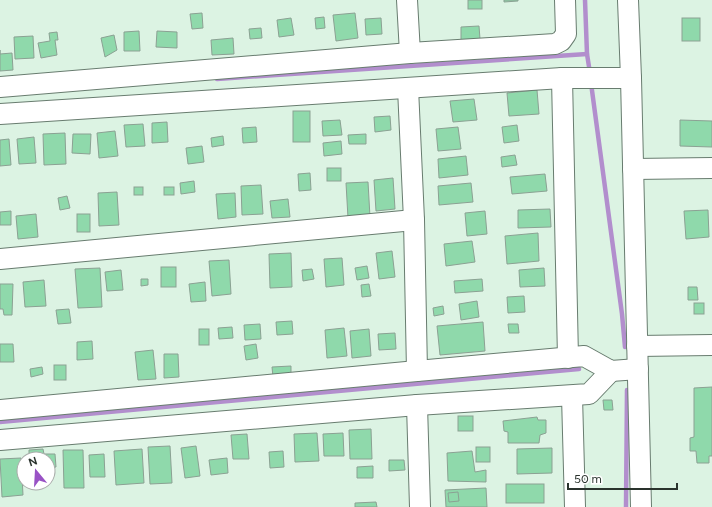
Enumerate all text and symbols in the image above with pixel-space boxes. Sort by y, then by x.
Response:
north arrow [16,451,56,491]
text: N [27,454,39,469]
scale bar [568,465,677,491]
text: 50 m [574,472,602,486]

